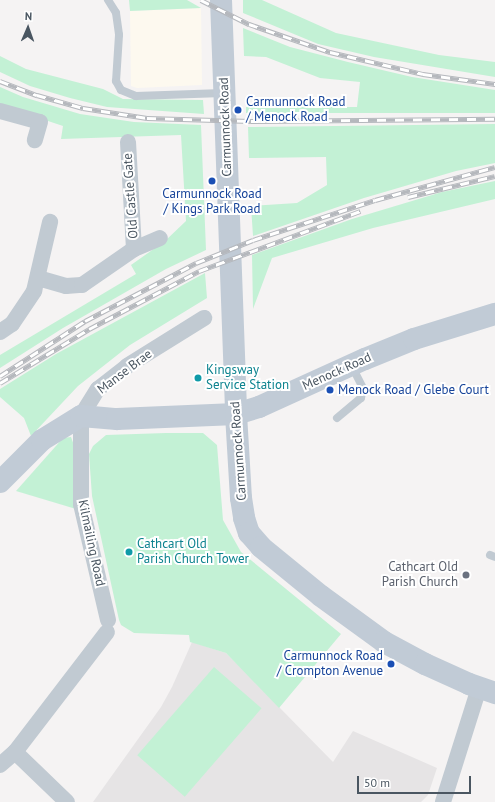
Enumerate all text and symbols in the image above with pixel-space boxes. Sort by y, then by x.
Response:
north arrow [8,8,48,48]
text: N [25,9,32,23]
street label: Carmunnock Road [216,77,236,177]
place label: Carmunnock Road / Menock Road [246,95,346,126]
marker: Carmunnock Road / Menock Road [233,105,243,115]
street label: Old Castle Gate [120,153,142,239]
marker: Carmunnock Road / Kings Park Road [207,176,217,186]
place label: Carmunnock Road / Kings Park Road [162,187,262,218]
street label: Manse Brae [95,346,155,398]
street label: Menock Road [300,350,374,394]
place label: Kingsway Service Station [206,363,289,394]
marker: Kingsway Service Station [193,373,203,383]
place label: Menock Road / Glebe Court [338,382,489,398]
marker: Menock Road / Glebe Court [325,385,335,395]
street label: Carmunnock Road [228,401,250,501]
street label: Kilmailing Road [74,498,108,588]
place label: Cathcart Old Parish Church Tower [137,537,249,568]
marker: Cathcart Old Parish Church Tower [124,547,134,557]
place label: Cathcart Old Parish Church [382,560,458,591]
marker: Cathcart Old Parish Church [461,570,471,580]
place label: Carmunnock Road / Crompton Avenue [276,649,383,680]
marker: Carmunnock Road / Crompton Avenue [386,659,396,669]
scale bar [359,768,473,794]
text: 50 m [364,775,390,790]

